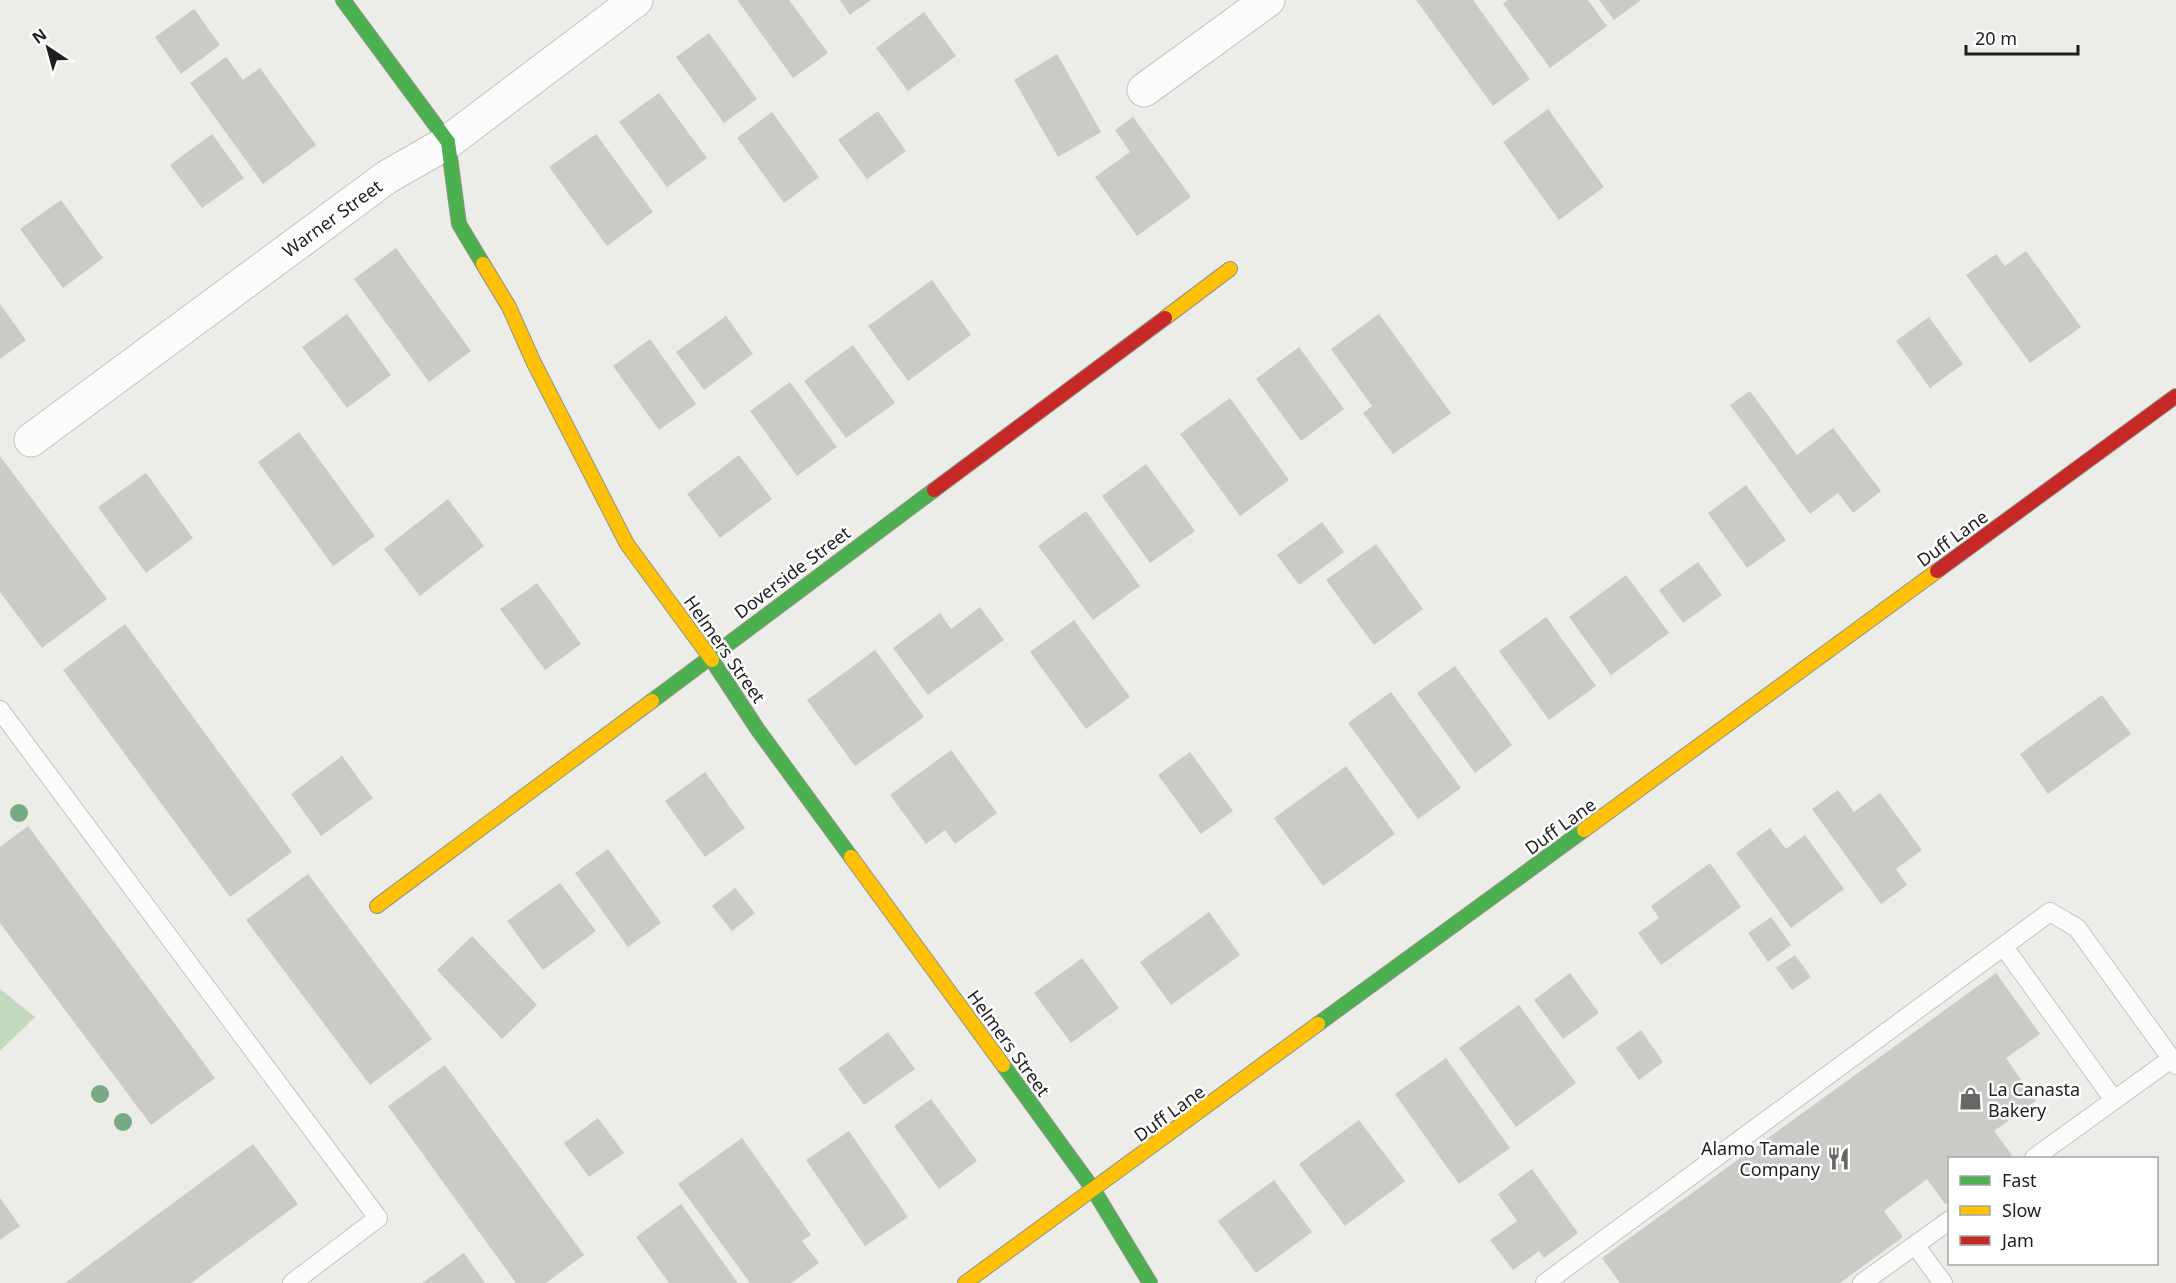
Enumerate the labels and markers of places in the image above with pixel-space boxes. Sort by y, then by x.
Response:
place label: La Canasta Bakery [1988,1077,2080,1122]
shop icon: La Canasta Bakery [1957,1086,1983,1112]
place label: Alamo Tamale Company [1701,1136,1821,1181]
restaurant icon: Alamo Tamale Company [1825,1145,1851,1171]

